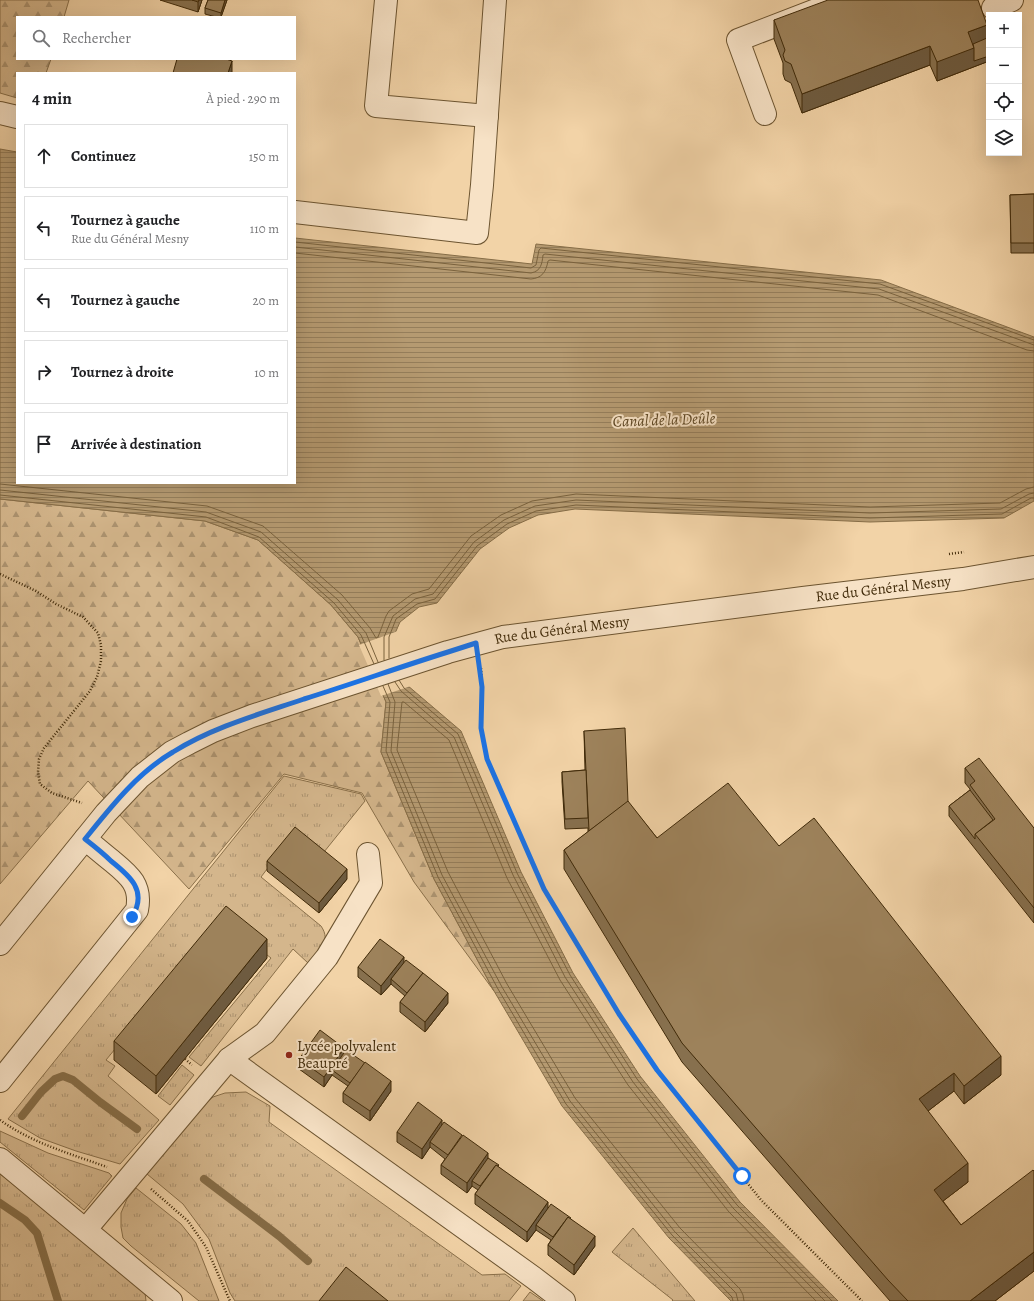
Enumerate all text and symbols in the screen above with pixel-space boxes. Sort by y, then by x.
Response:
map controls [986,12,1022,156]
button: + [986,12,1022,48]
search box [16,16,296,60]
icon: search [30,27,52,49]
text: Rechercher [62,28,131,48]
button: − [986,48,1022,84]
button: locate [986,84,1022,120]
text: 4 min [32,87,72,110]
text: À pied · 290 m [206,90,280,107]
button: layers [986,120,1022,156]
icon: ahead [33,145,55,167]
text: Continuez [71,146,136,166]
text: 150 m [249,148,279,165]
text: Tournez à gauche [71,210,180,230]
icon: left [33,217,55,239]
text: 110 m [250,220,279,237]
text: Rue du Général Mesny [71,230,189,247]
icon: left [33,289,55,311]
text: Tournez à gauche [71,290,180,310]
text: 20 m [253,292,279,309]
icon: right [33,361,55,383]
text: Tournez à droite [71,362,174,382]
text: 10 m [254,364,279,381]
water label: Canal de la Deûle [612,407,716,433]
icon: arrive [33,433,55,455]
text: Arrivée à destination [71,434,202,454]
street label: Rue du Général Mesny [814,570,952,606]
street label: Rue du Général Mesny [492,611,631,649]
route end [123,908,141,926]
place label: Lycée polyvalent Beaupré [297,1036,396,1073]
marker: Lycée polyvalent Beaupré [284,1050,294,1060]
route start [733,1167,751,1185]

